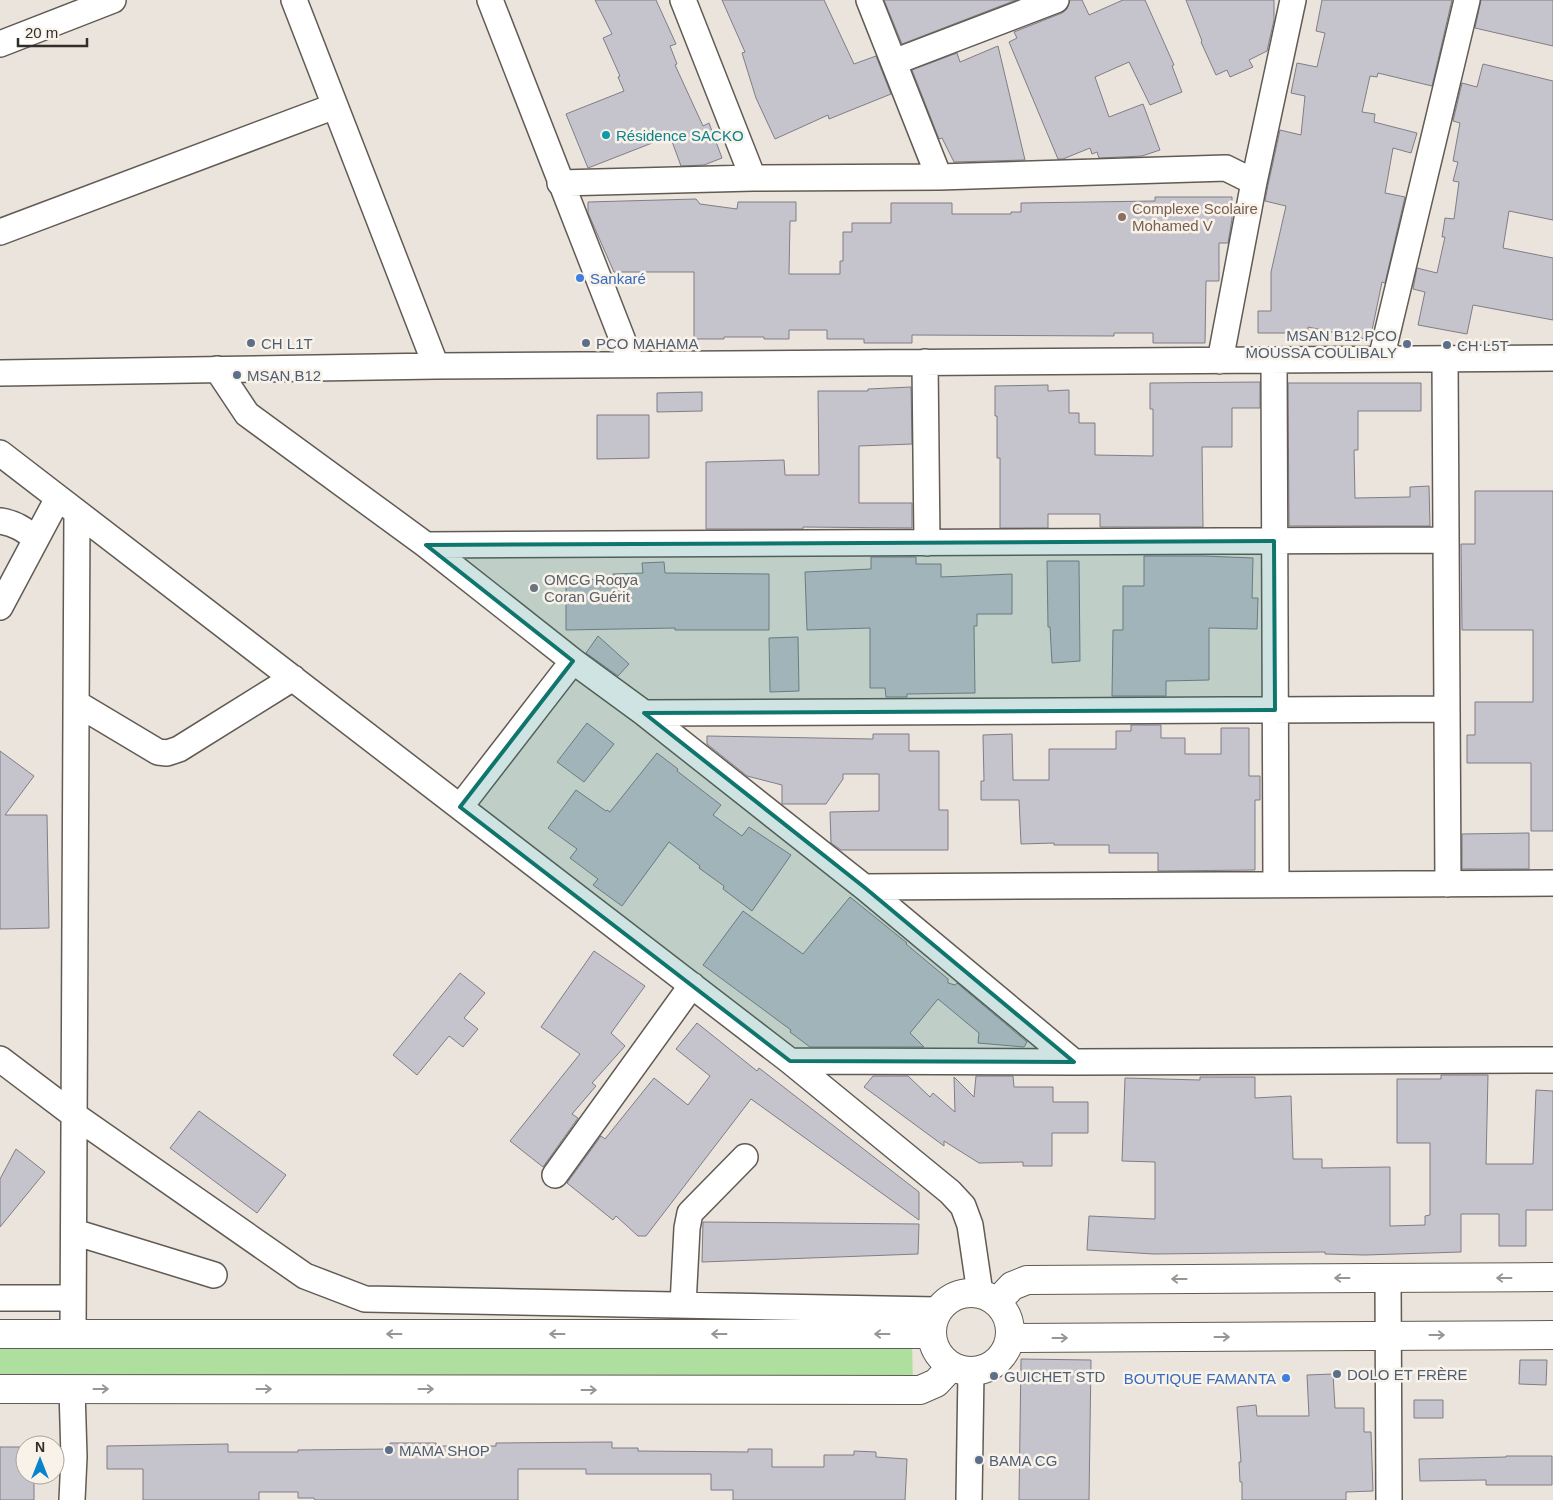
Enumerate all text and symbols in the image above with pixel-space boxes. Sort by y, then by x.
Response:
scale bar [18,15,86,47]
text: 20 m [25,24,58,41]
place label: Résidence SACKO [616,127,744,144]
marker: Résidence SACKO [600,129,612,141]
place label: Complexe Scolaire Mohamed V [1132,200,1258,234]
marker: Complexe Scolaire Mohamed V [1116,211,1128,223]
place label: Sankaré [590,270,646,287]
marker: Sankaré [574,272,586,284]
place label: MSAN B12 PCO MOUSSA COULIBALY [1246,327,1397,361]
place label: CH L1T [261,335,313,352]
place label: PCO MAHAMA [596,335,699,352]
marker: CH L1T [245,337,257,349]
marker: PCO MAHAMA [580,337,592,349]
place label: CH L5T [1457,337,1509,354]
marker: MSAN B12 PCO MOUSSA COULIBALY [1401,338,1413,350]
marker: CH L5T [1441,339,1453,351]
place label: MSAN B12 [247,367,321,384]
marker: MSAN B12 [231,369,243,381]
place label: OMCG Roqya Coran Guérit [544,571,639,605]
marker: OMCG Roqya Coran Guérit [528,582,540,594]
one-way arrow [1334,1273,1350,1283]
one-way arrow [1497,1273,1513,1283]
one-way arrow [1172,1274,1188,1284]
one-way arrow [387,1329,403,1339]
one-way arrow [549,1329,566,1339]
one-way arrow [712,1329,728,1339]
one-way arrow [874,1329,890,1339]
one-way arrow [1428,1330,1445,1340]
one-way arrow [1214,1332,1230,1342]
one-way arrow [1051,1333,1067,1343]
place label: DOLO ET FRÈRE [1347,1366,1468,1383]
place label: GUICHET STD [1004,1368,1106,1385]
marker: DOLO ET FRÈRE [1331,1368,1343,1380]
marker: GUICHET STD [988,1370,1000,1382]
place label: BOUTIQUE FAMANTA [1124,1370,1276,1387]
marker: BOUTIQUE FAMANTA [1280,1372,1292,1384]
one-way arrow [92,1384,109,1394]
one-way arrow [255,1384,271,1394]
one-way arrow [418,1384,434,1394]
one-way arrow [580,1385,596,1395]
north arrow [15,1435,65,1485]
text: N [35,1439,45,1455]
place label: MAMA SHOP [399,1442,490,1459]
marker: MAMA SHOP [383,1444,395,1456]
place label: BAMA CG [989,1452,1057,1469]
marker: BAMA CG [973,1454,985,1466]

